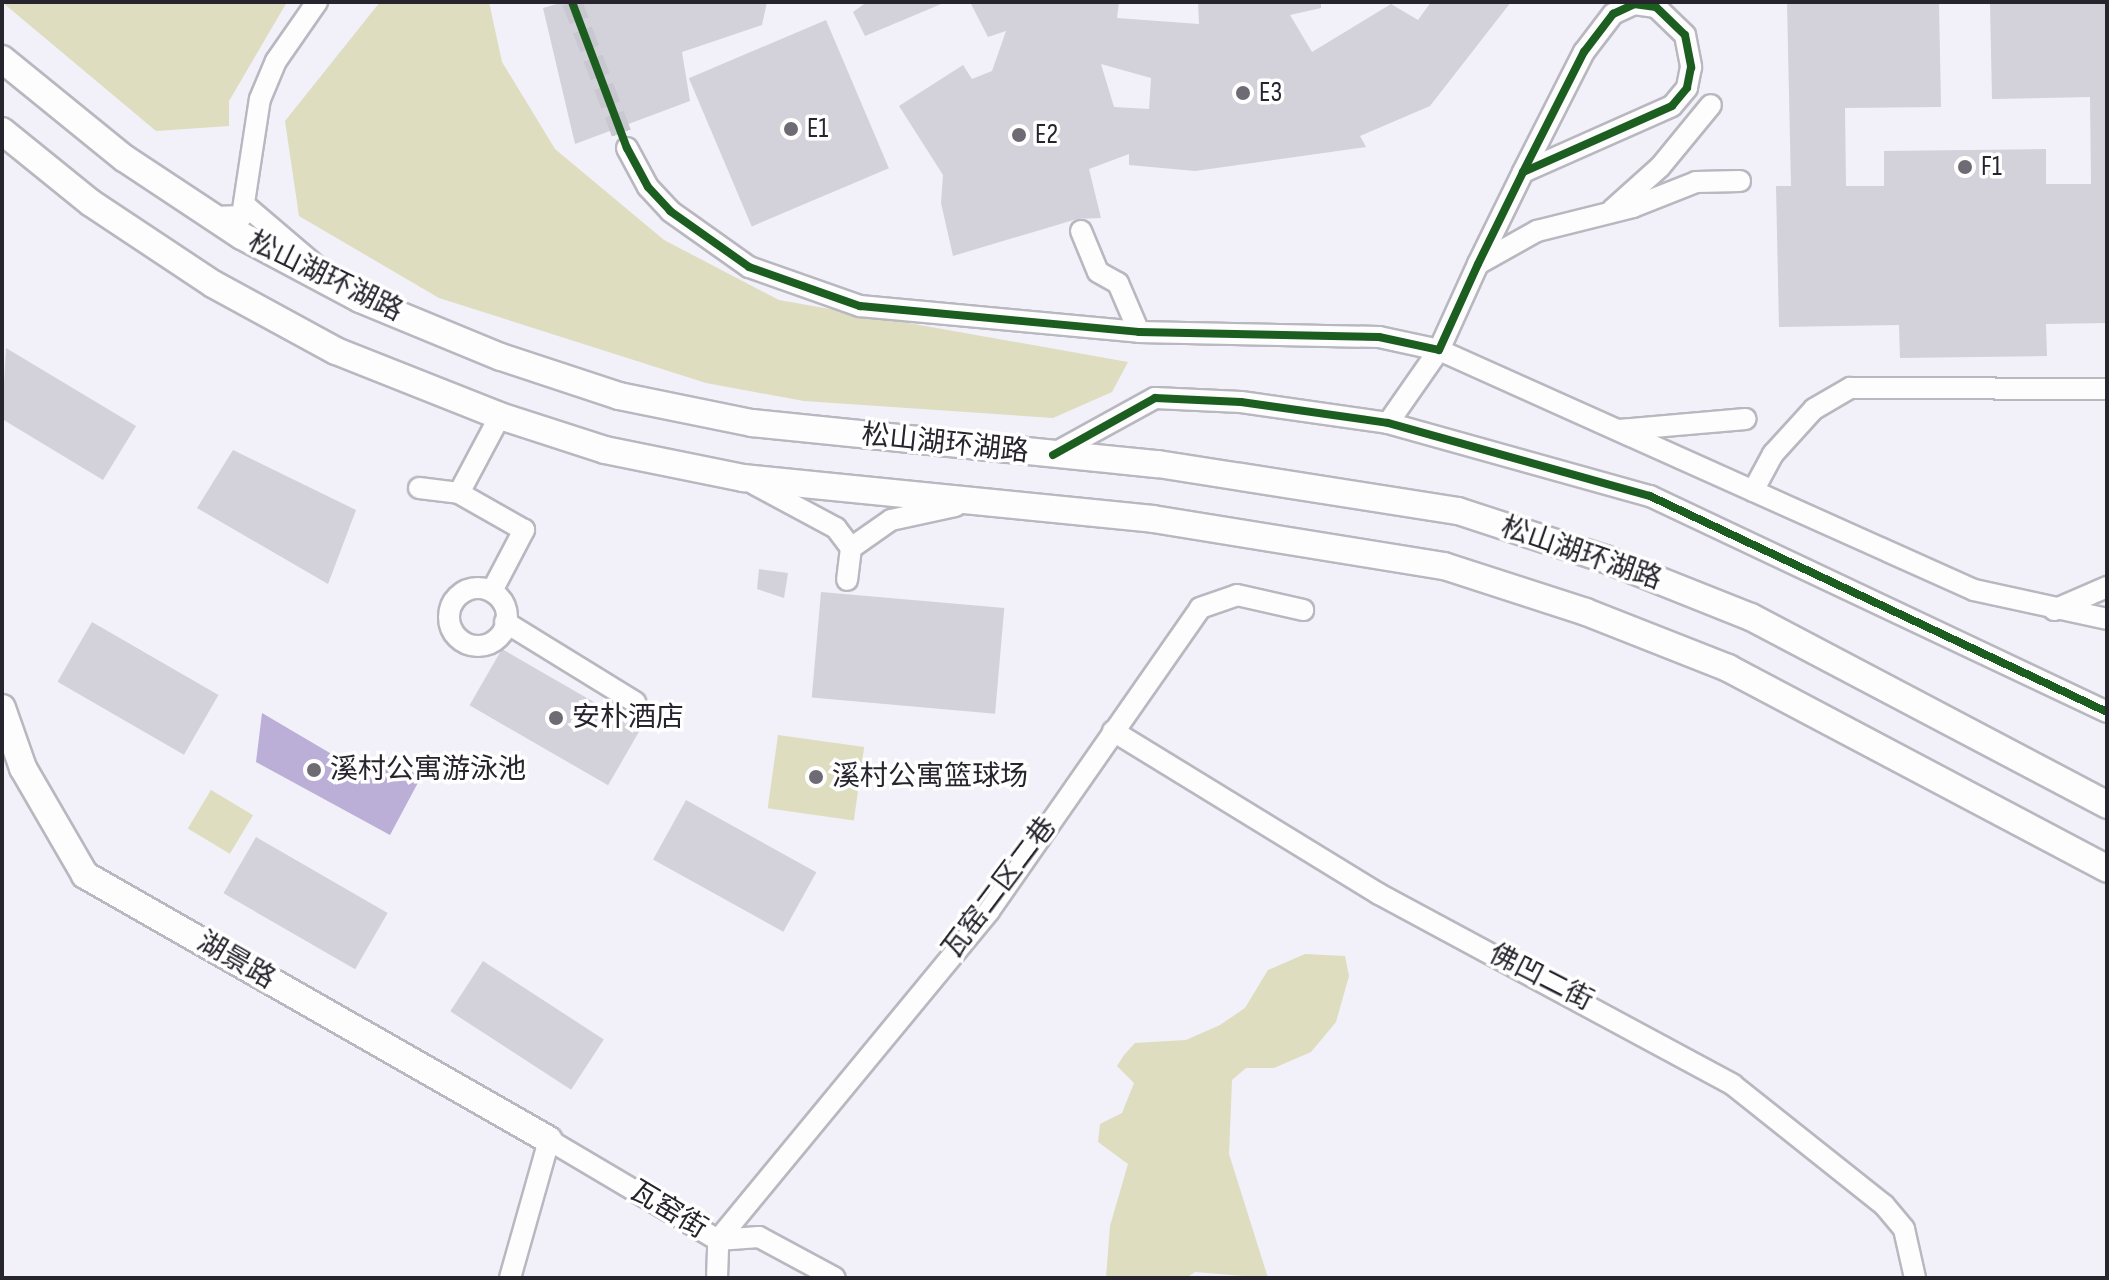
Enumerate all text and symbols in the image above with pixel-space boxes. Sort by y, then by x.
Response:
place label: E3 [1259,76,1282,110]
marker: E3 [1234,84,1252,102]
place label: E1 [807,112,828,146]
place label: E2 [1035,118,1058,152]
marker: E1 [782,120,800,138]
marker: E2 [1010,126,1028,144]
place label: F1 [1981,150,2002,184]
marker: F1 [1956,158,1974,176]
street label: 松山湖环湖路 [242,225,408,329]
street label: 松山湖环湖路 [860,419,1030,469]
street label: 松山湖环湖路 [1496,511,1666,597]
place label: 安朴酒店 [572,701,684,735]
marker: 安朴酒店 [547,709,565,727]
place label: 溪村公寓游泳池 [330,753,526,787]
place label: 溪村公寓篮球场 [832,760,1028,794]
marker: 溪村公寓游泳池 [305,761,323,779]
marker: 溪村公寓篮球场 [807,768,825,786]
street label: 瓦窑二区二巷 [936,811,1064,965]
street label: 湖景路 [191,925,281,997]
street label: 佛凹二街 [1483,938,1599,1018]
street label: 瓦窑街 [623,1174,713,1246]

